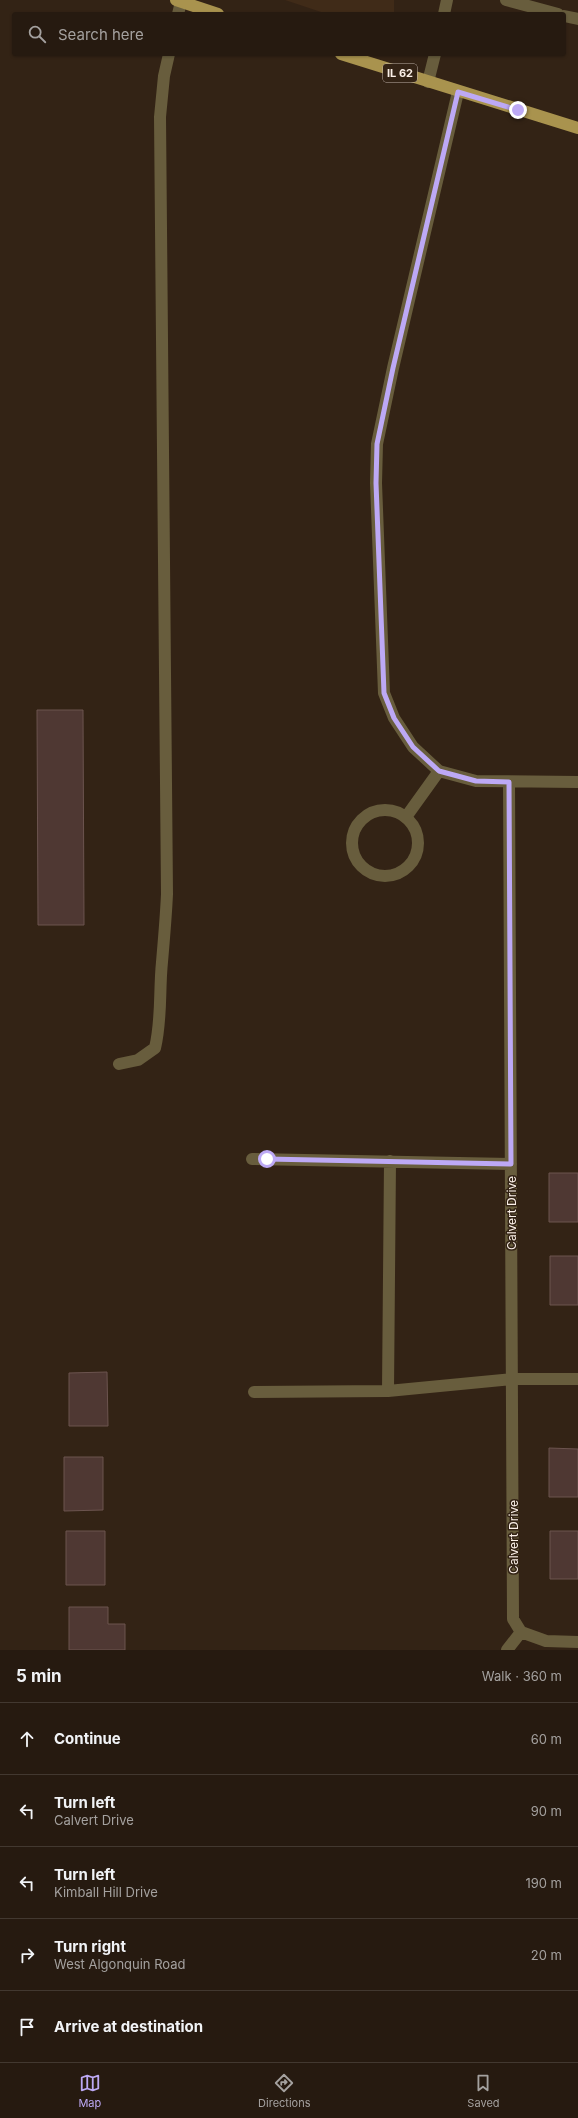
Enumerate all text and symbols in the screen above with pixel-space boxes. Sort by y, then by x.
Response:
search box [12,12,566,56]
icon: search [26,23,48,45]
text: Search here [58,25,144,44]
road number: IL 62 [383,64,417,82]
route end [509,101,527,119]
route start [258,1150,276,1168]
street label: Calvert Drive [504,1176,519,1250]
street label: Calvert Drive [506,1500,521,1574]
text: 5 min [16,1666,62,1686]
text: Walk · 360 m [482,1668,562,1684]
icon: ahead [16,1728,38,1750]
text: Continue [54,1729,121,1748]
text: 60 m [531,1731,562,1747]
text: Turn left [54,1793,115,1812]
icon: left [16,1800,38,1822]
text: 90 m [531,1803,562,1819]
text: Calvert Drive [54,1812,134,1828]
text: Turn left [54,1865,115,1884]
icon: left [16,1872,38,1894]
text: 190 m [525,1875,562,1891]
text: Kimball Hill Drive [54,1884,158,1900]
text: Turn right [54,1937,126,1956]
icon: right [16,1944,38,1966]
text: 20 m [531,1947,562,1963]
text: West Algonquin Road [54,1956,186,1972]
icon: arrive [16,2016,38,2038]
text: Arrive at destination [54,2017,203,2036]
tab: Map [78,2072,101,2110]
tab: Directions [258,2072,311,2110]
tab: Saved [467,2072,500,2110]

